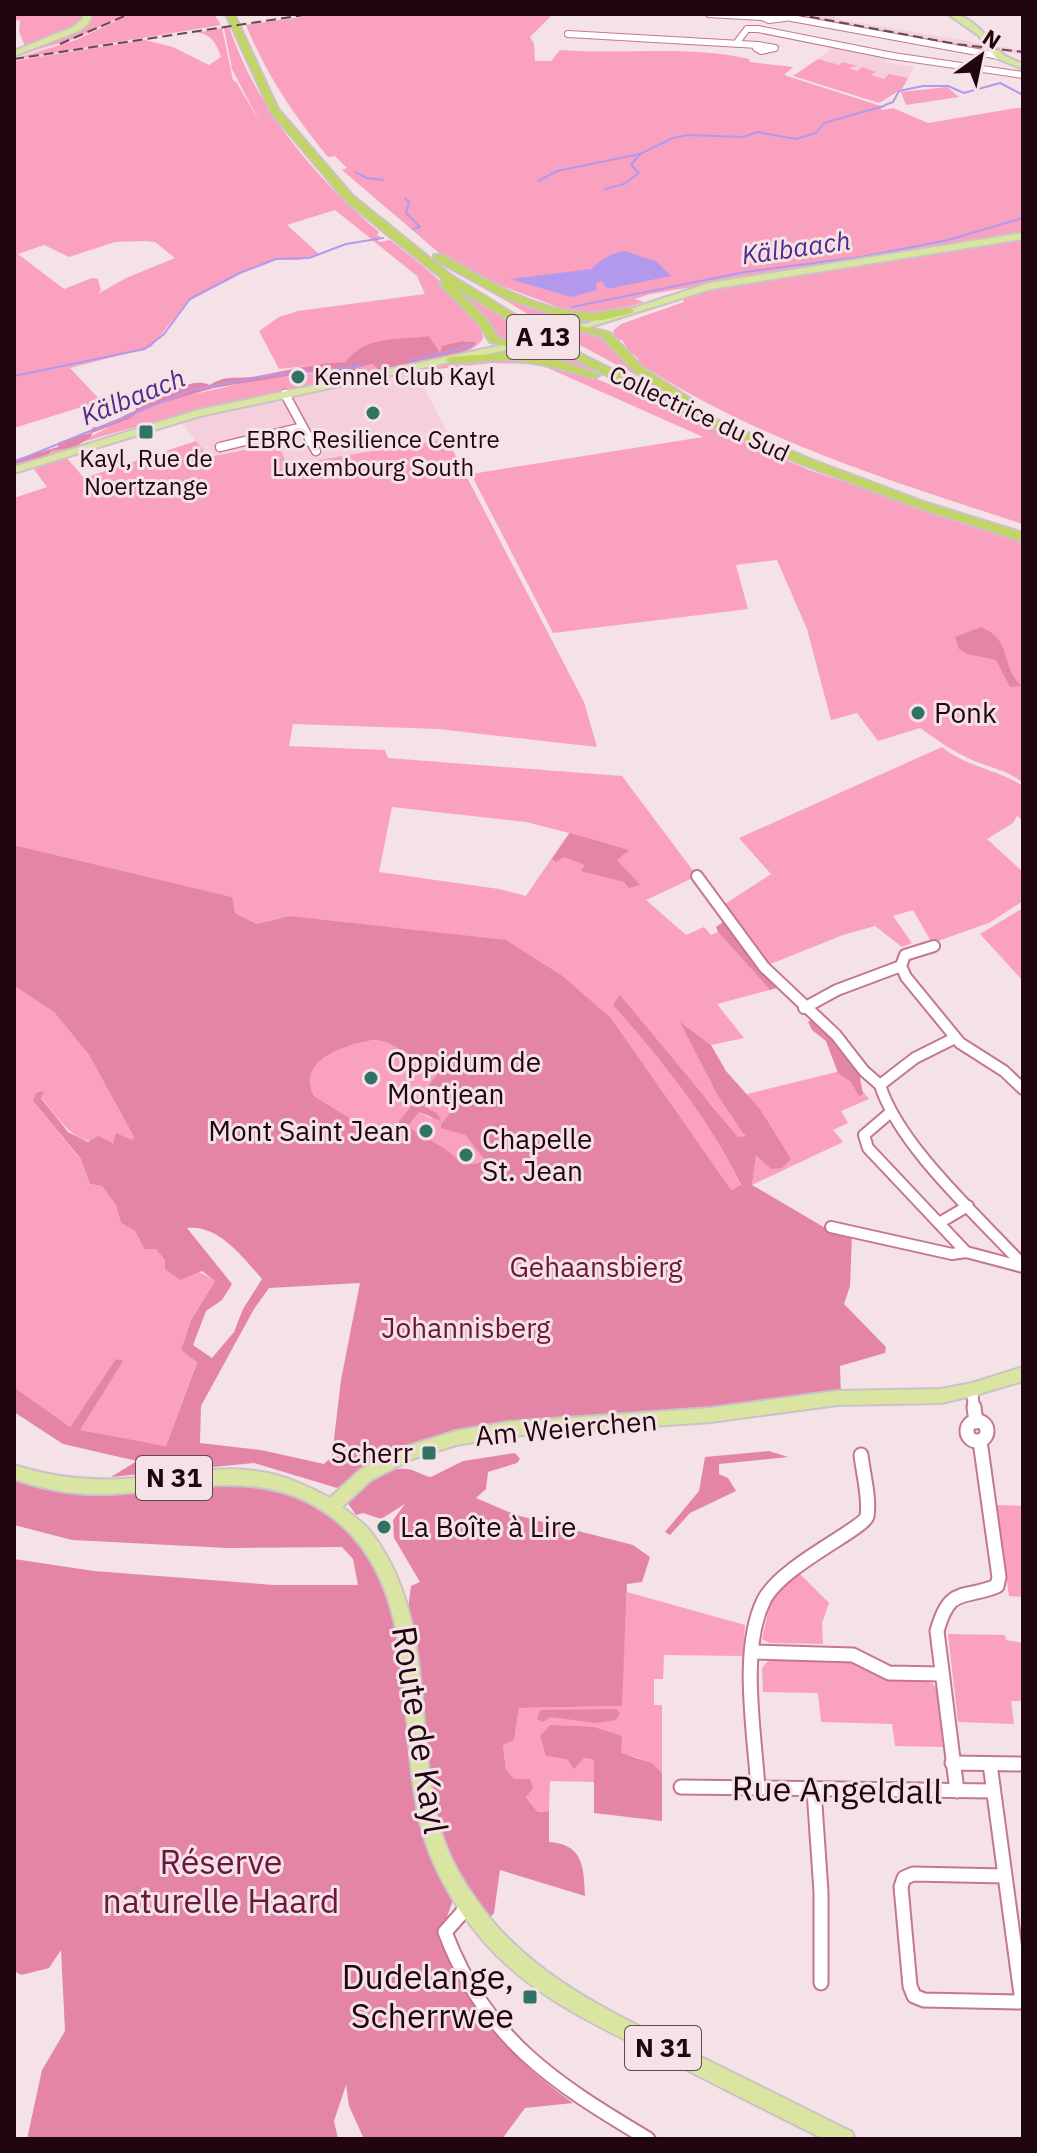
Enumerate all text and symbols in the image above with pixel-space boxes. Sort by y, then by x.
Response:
north arrow [941,16,1021,96]
text: N [978,22,1007,55]
water label: Kälbaach [739,223,852,271]
road number: A 13 [507,315,579,359]
street label: Collectrice du Sud [604,357,795,469]
water label: Kälbaach [75,360,190,432]
place label: Kennel Club Kayl [314,360,495,392]
marker: Kennel Club Kayl [289,368,307,386]
marker: EBRC Resilience Centre Luxembourg South [364,404,382,422]
marker: Kayl, Rue de Noertzange [137,423,155,441]
place label: EBRC Resilience Centre Luxembourg South [246,423,500,483]
place label: Kayl, Rue de Noertzange [79,442,213,502]
place label: Ponk [934,694,997,731]
marker: Ponk [909,704,927,722]
place label: Oppidum de Montjean [387,1043,541,1112]
marker: Oppidum de Montjean [362,1069,380,1087]
place label: Mont Saint Jean [208,1112,410,1149]
place label: Chapelle St. Jean [482,1120,592,1189]
marker: Mont Saint Jean [417,1122,435,1140]
marker: Chapelle St. Jean [457,1146,475,1164]
park label: Gehaansbierg [509,1248,683,1285]
park label: Johannisberg [381,1309,551,1346]
street label: Am Weierchen [473,1401,659,1454]
place label: Scherr [331,1434,413,1471]
marker: Scherr [420,1444,438,1462]
road number: N 31 [136,1456,212,1500]
place label: La Boîte à Lire [400,1508,576,1545]
marker: La Boîte à Lire [375,1518,393,1536]
street label: Route de Kayl [383,1623,459,1837]
street label: Rue Angeldall [731,1765,943,1813]
park label: Réserve naturelle Haard [102,1839,340,1922]
place label: Dudelange, Scherrwee [342,1954,514,2037]
marker: Dudelange, Scherrwee [521,1988,539,2006]
road number: N 31 [625,2026,701,2070]

